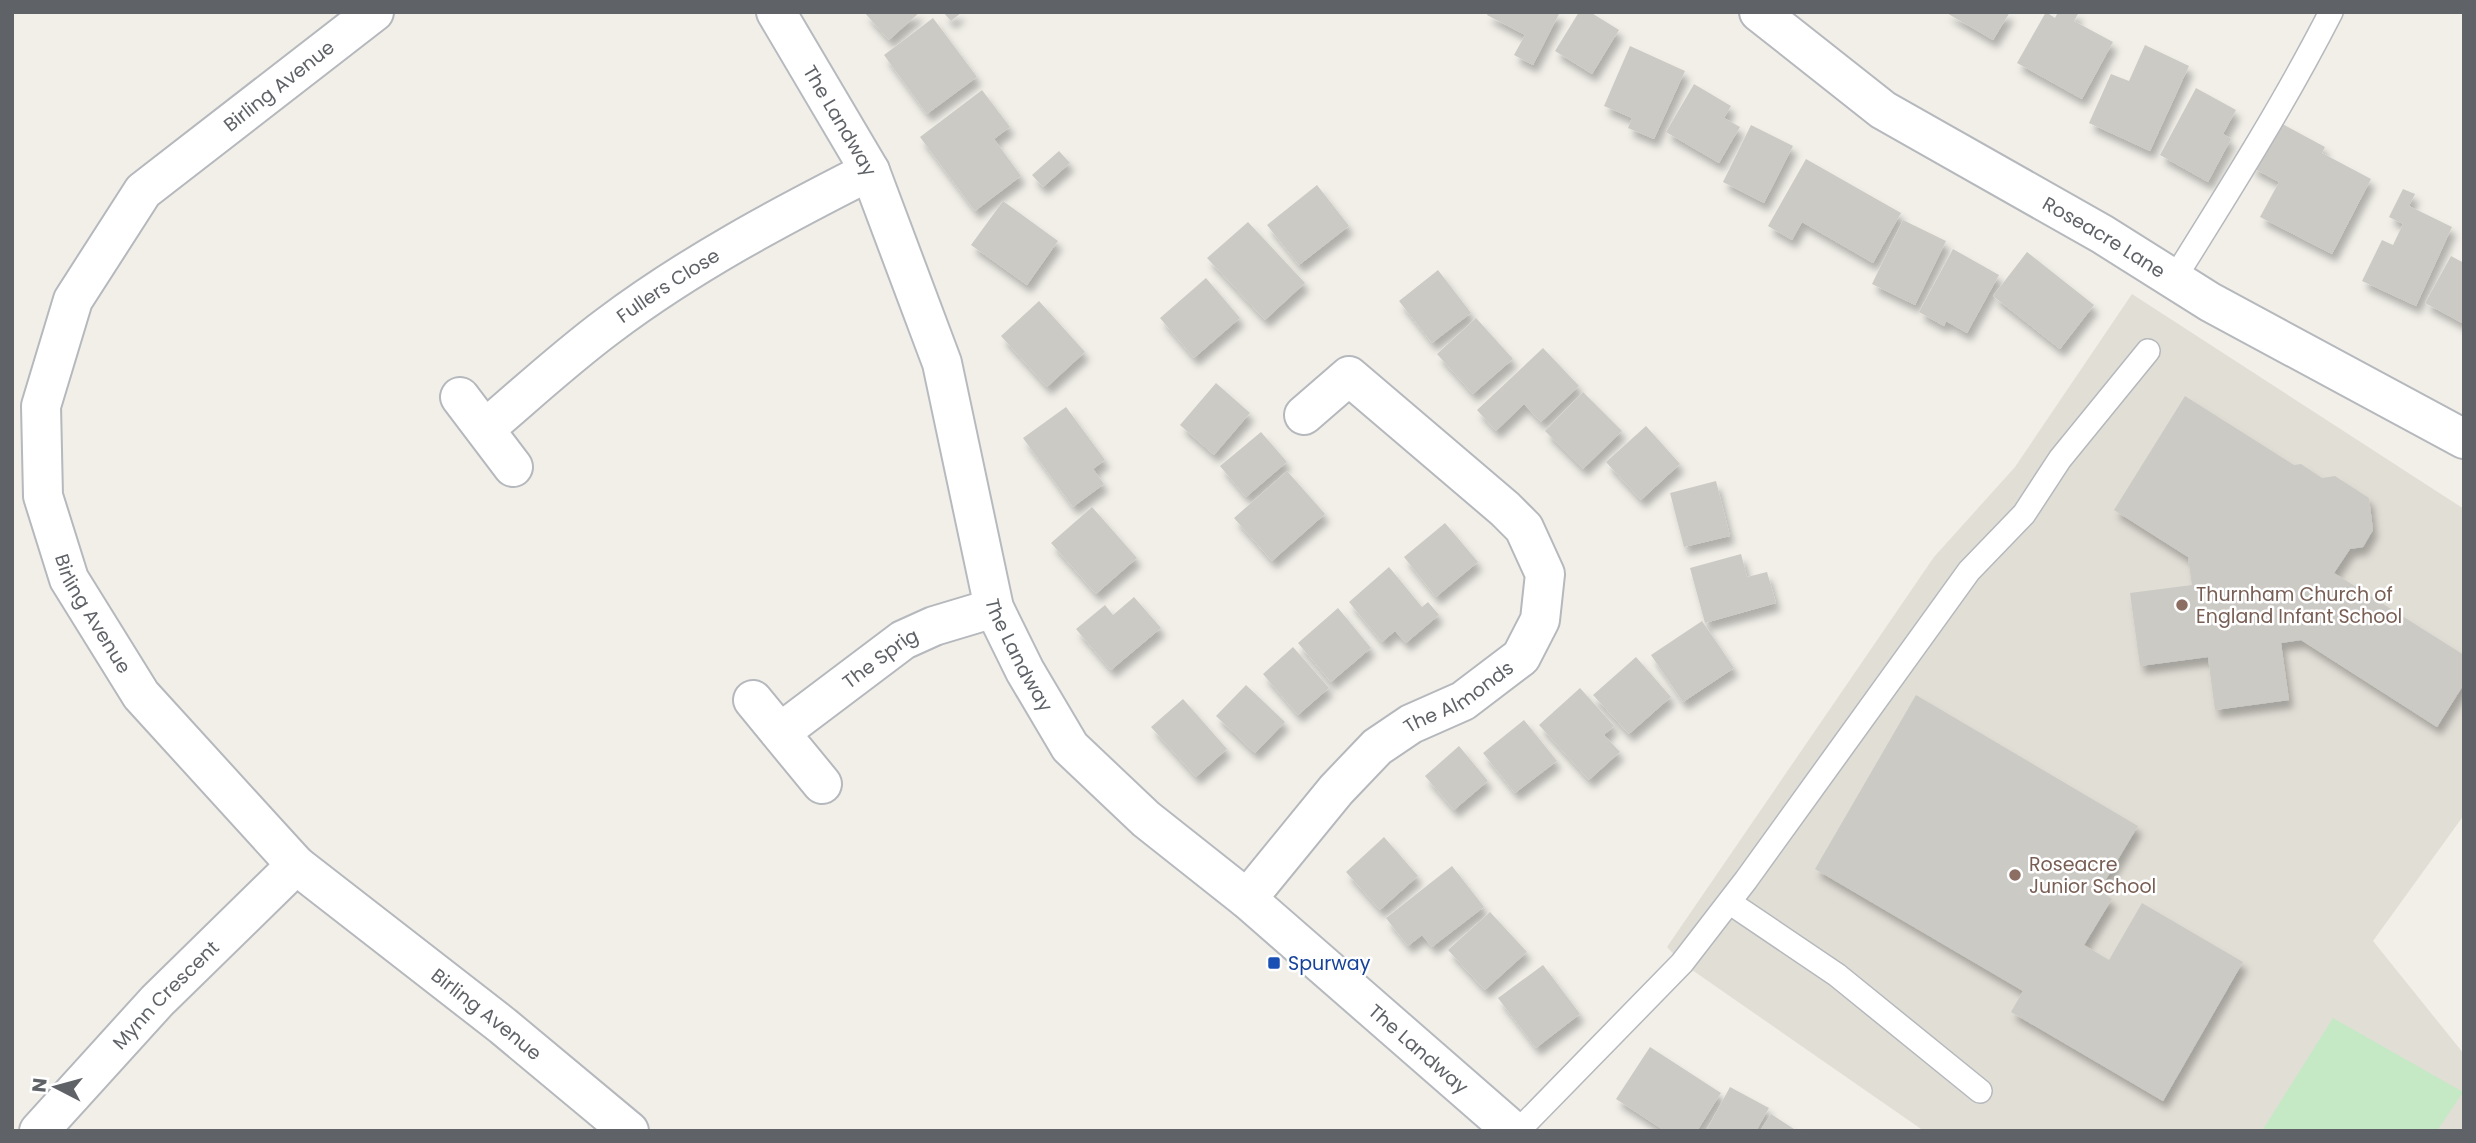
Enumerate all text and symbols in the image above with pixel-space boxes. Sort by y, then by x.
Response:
street label: Birling Avenue [218,34,340,138]
street label: The Landway [797,60,884,181]
street label: Roseacre Lane [2038,190,2171,284]
street label: Fullers Close [611,242,725,329]
street label: Birling Avenue [48,550,138,678]
place label: Thurnham Church of England Infant School [2196,581,2402,630]
street label: The Landway [979,596,1060,717]
marker: Thurnham Church of England Infant School [2174,597,2190,613]
street label: The Sprig [837,621,922,695]
street label: The Almonds [1398,654,1519,739]
place label: Roseacre Junior School [2029,851,2156,900]
marker: Roseacre Junior School [2007,867,2023,883]
street label: Mynn Crescent [106,934,225,1055]
place label: Spurway [1288,950,1371,977]
marker: Spurway [1266,955,1282,971]
street label: Birling Avenue [426,962,548,1066]
street label: The Landway [1363,998,1475,1100]
north arrow [21,1052,91,1122]
text: N [25,1077,54,1094]

